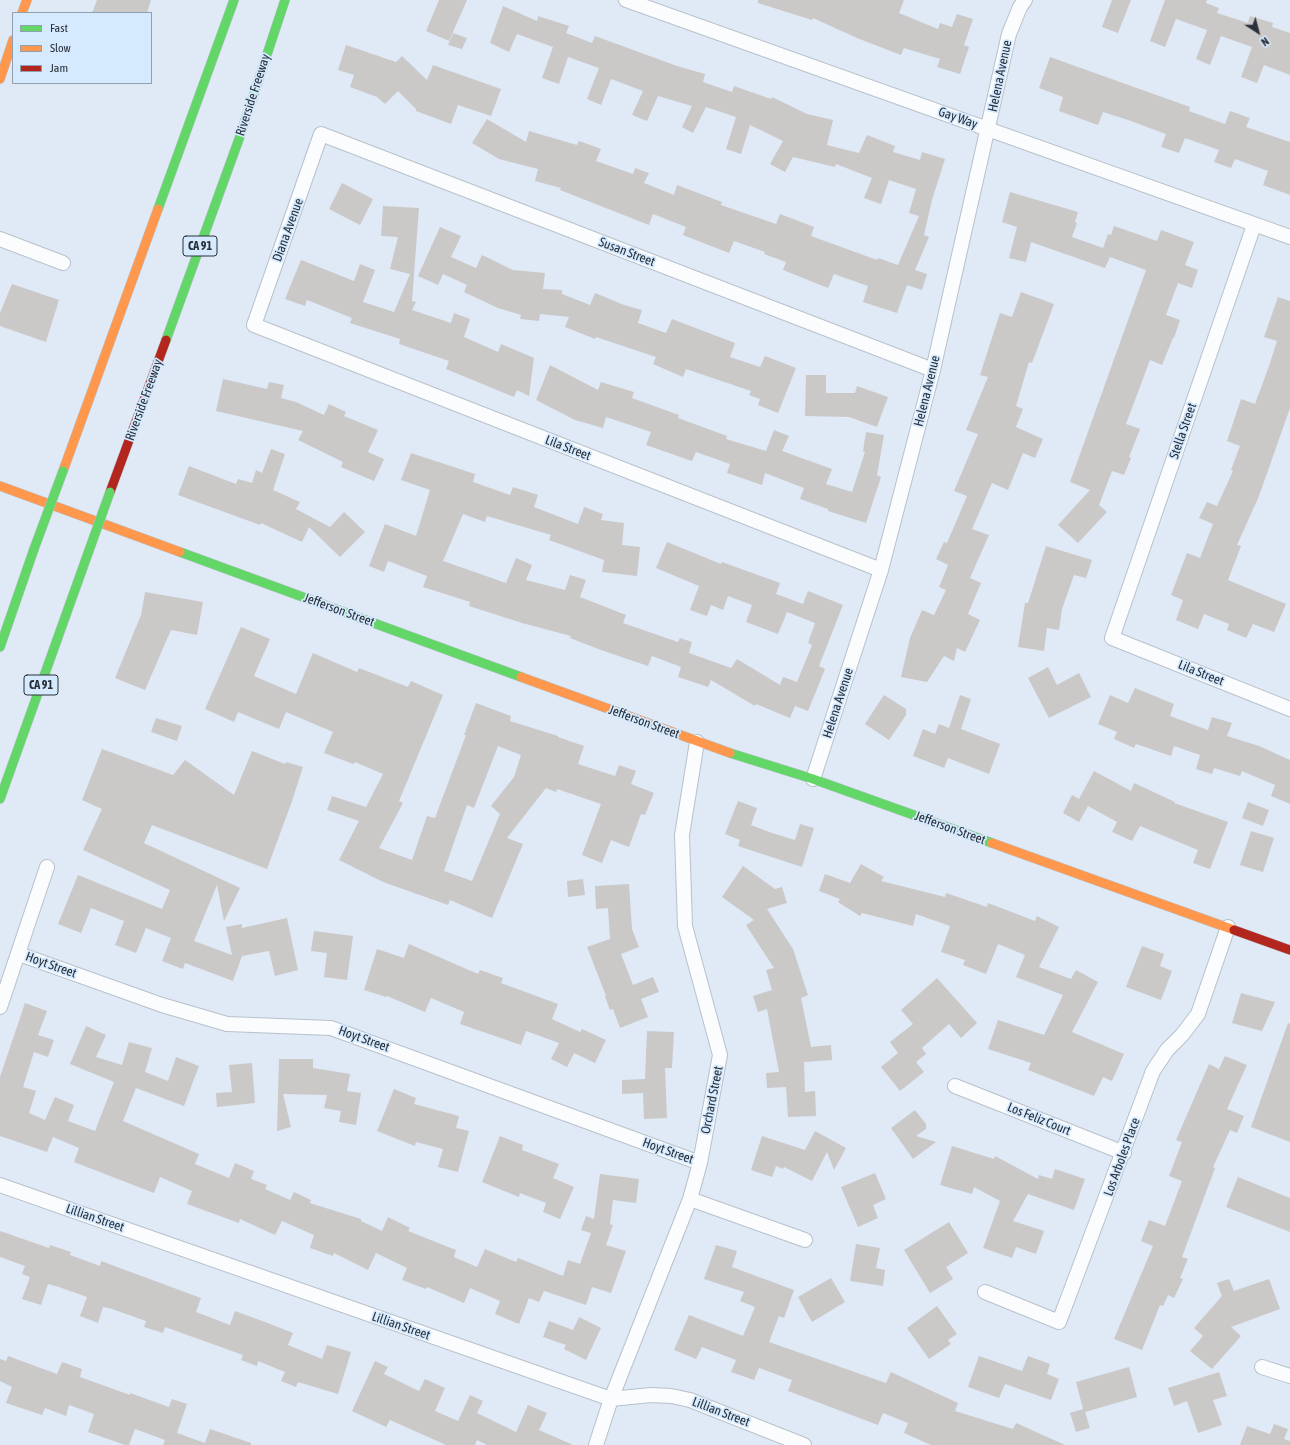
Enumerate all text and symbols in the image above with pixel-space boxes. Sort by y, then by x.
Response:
legend [12,12,152,84]
north arrow [1238,12,1278,52]
text: Fast [50,21,68,35]
text: N [1259,35,1271,48]
street label: Helena Avenue [985,39,1015,113]
text: Slow [50,41,71,55]
street label: Riverside Freeway [232,52,274,138]
text: Jam [50,61,68,75]
street label: Gay Way [936,104,980,132]
street label: Diana Avenue [269,196,307,264]
street label: Susan Street [597,234,657,270]
road number: CA 91 [183,236,217,256]
street label: Helena Avenue [911,354,943,428]
street label: Riverside Freeway [122,357,166,443]
street label: Stella Street [1166,401,1200,461]
street label: Lila Street [543,432,593,464]
street label: Jefferson Street [301,590,377,630]
street label: Lila Street [1176,657,1226,689]
street label: Helena Avenue [819,666,857,740]
road number: CA 91 [24,675,58,695]
street label: Jefferson Street [606,702,682,742]
street label: Jefferson Street [912,808,988,848]
street label: Hoyt Street [23,949,79,981]
street label: Hoyt Street [336,1023,392,1055]
street label: Orchard Street [698,1065,726,1135]
street label: Los Feliz Court [1005,1099,1073,1139]
street label: Los Arboles Place [1101,1116,1143,1198]
street label: Hoyt Street [640,1135,696,1167]
street label: Lillian Street [64,1201,126,1235]
street label: Lillian Street [370,1309,432,1343]
street label: Lillian Street [690,1394,752,1430]

